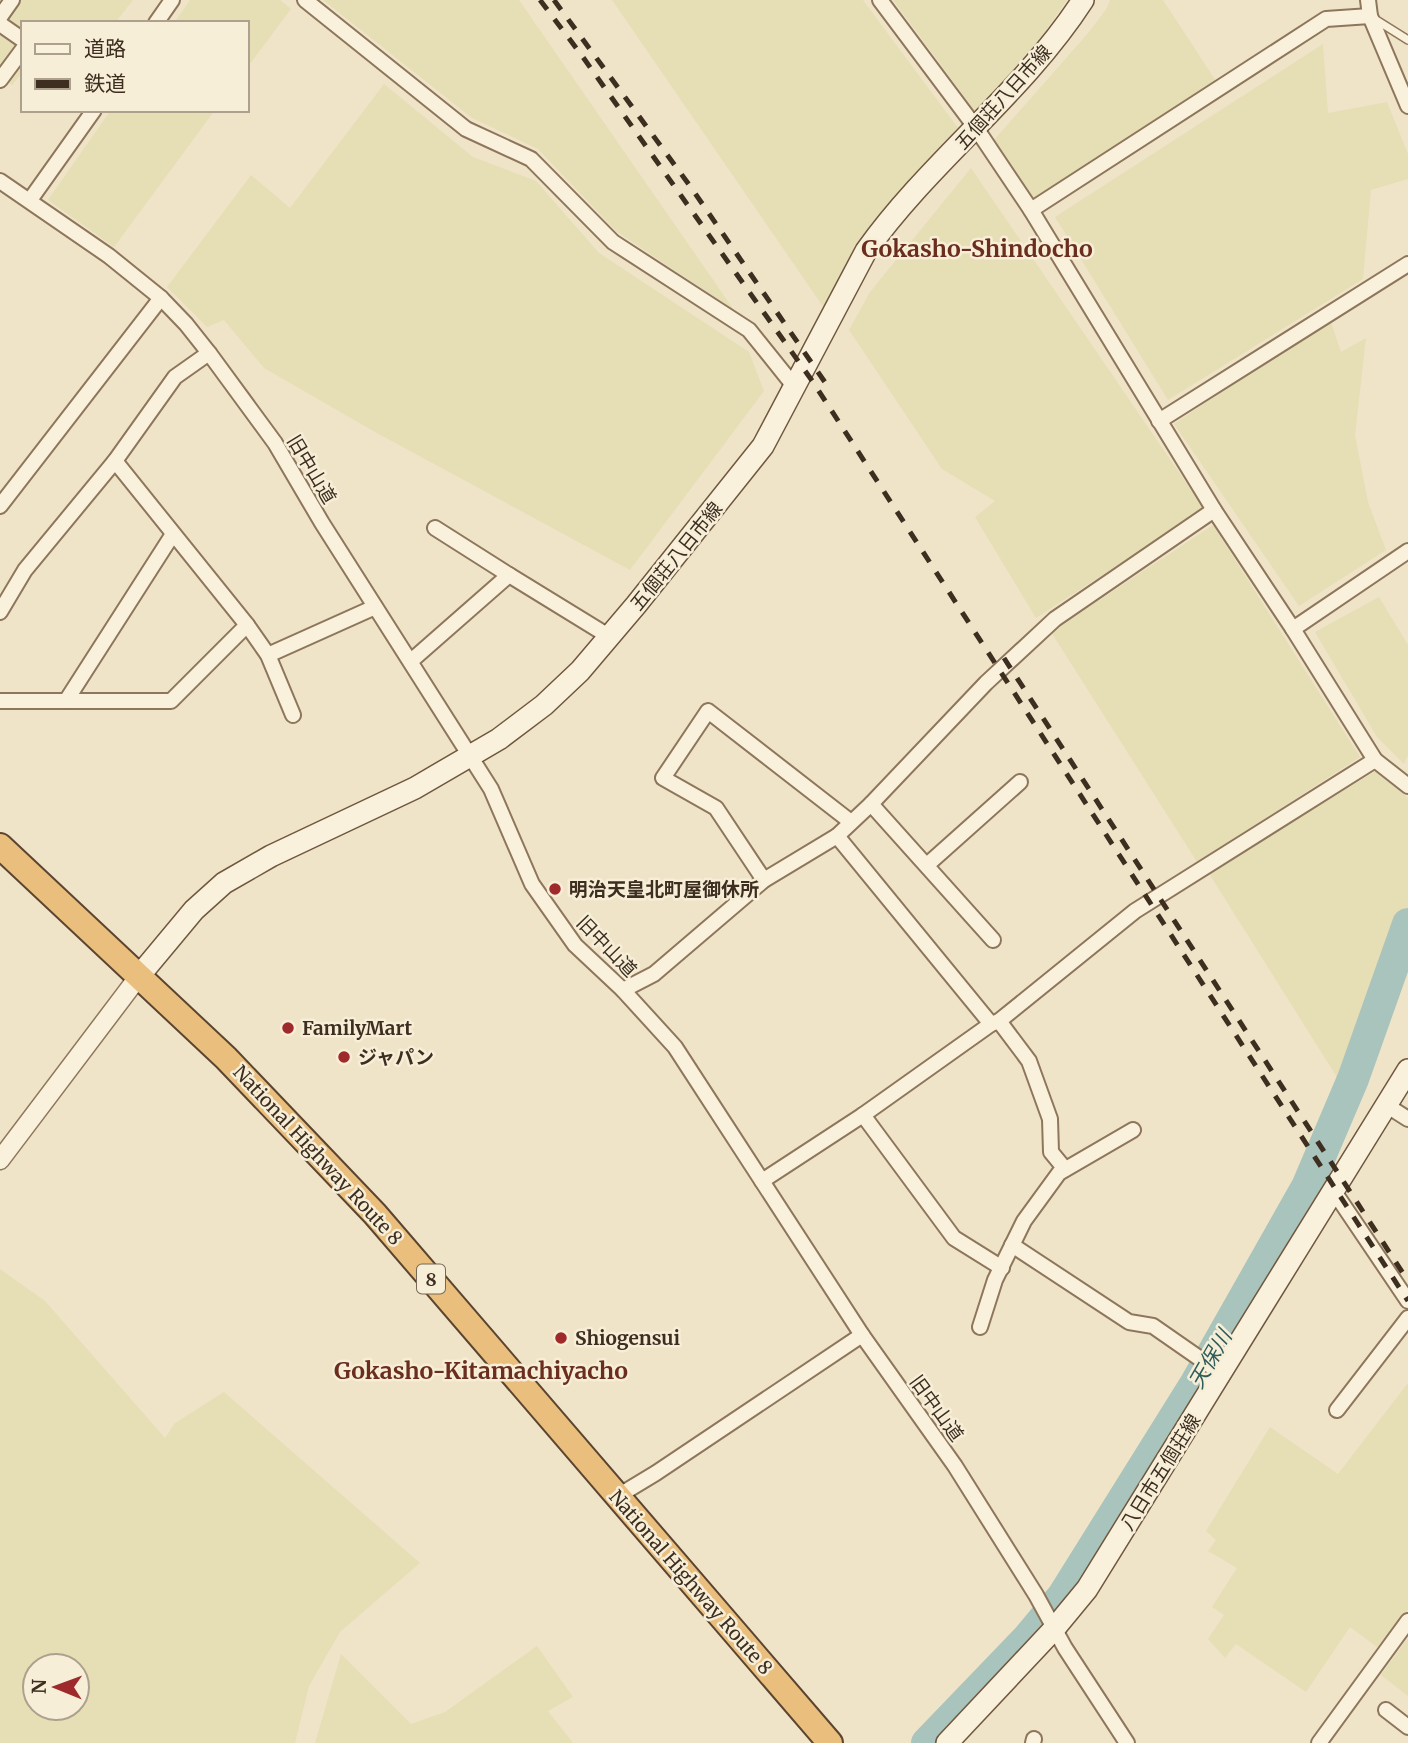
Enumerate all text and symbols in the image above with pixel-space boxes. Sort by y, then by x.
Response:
legend [21,21,248,112]
text: 道路 [84,35,126,62]
street label: 五個荘八日市線 [950,40,1056,154]
text: 鉄道 [84,70,126,97]
district label: Gokasho-Shindocho [861,234,1093,263]
street label: 旧中山道 [282,430,342,508]
street label: 五個荘八日市線 [625,497,727,615]
place label: 明治天皇北町屋御休所 [569,877,759,901]
marker: 明治天皇北町屋御休所 [547,881,563,897]
street label: 旧中山道 [572,910,642,982]
place label: FamilyMart [302,1016,412,1040]
marker: FamilyMart [280,1020,296,1036]
place label: ジャパン [358,1045,434,1069]
marker: ジャパン [336,1049,352,1065]
street label: National Highway Route 8 [228,1060,408,1250]
road number: 8 [417,1264,445,1294]
water label: 天保川 [1183,1323,1238,1393]
place label: Shiogensui [575,1326,680,1350]
marker: Shiogensui [553,1330,569,1346]
district label: Gokasho-Kitamachiyacho [334,1356,628,1385]
street label: 旧中山道 [905,1370,969,1446]
street label: 八日市五個荘線 [1115,1409,1205,1535]
street label: National Highway Route 8 [604,1485,778,1679]
north arrow [21,1652,91,1722]
text: N [27,1679,51,1694]

